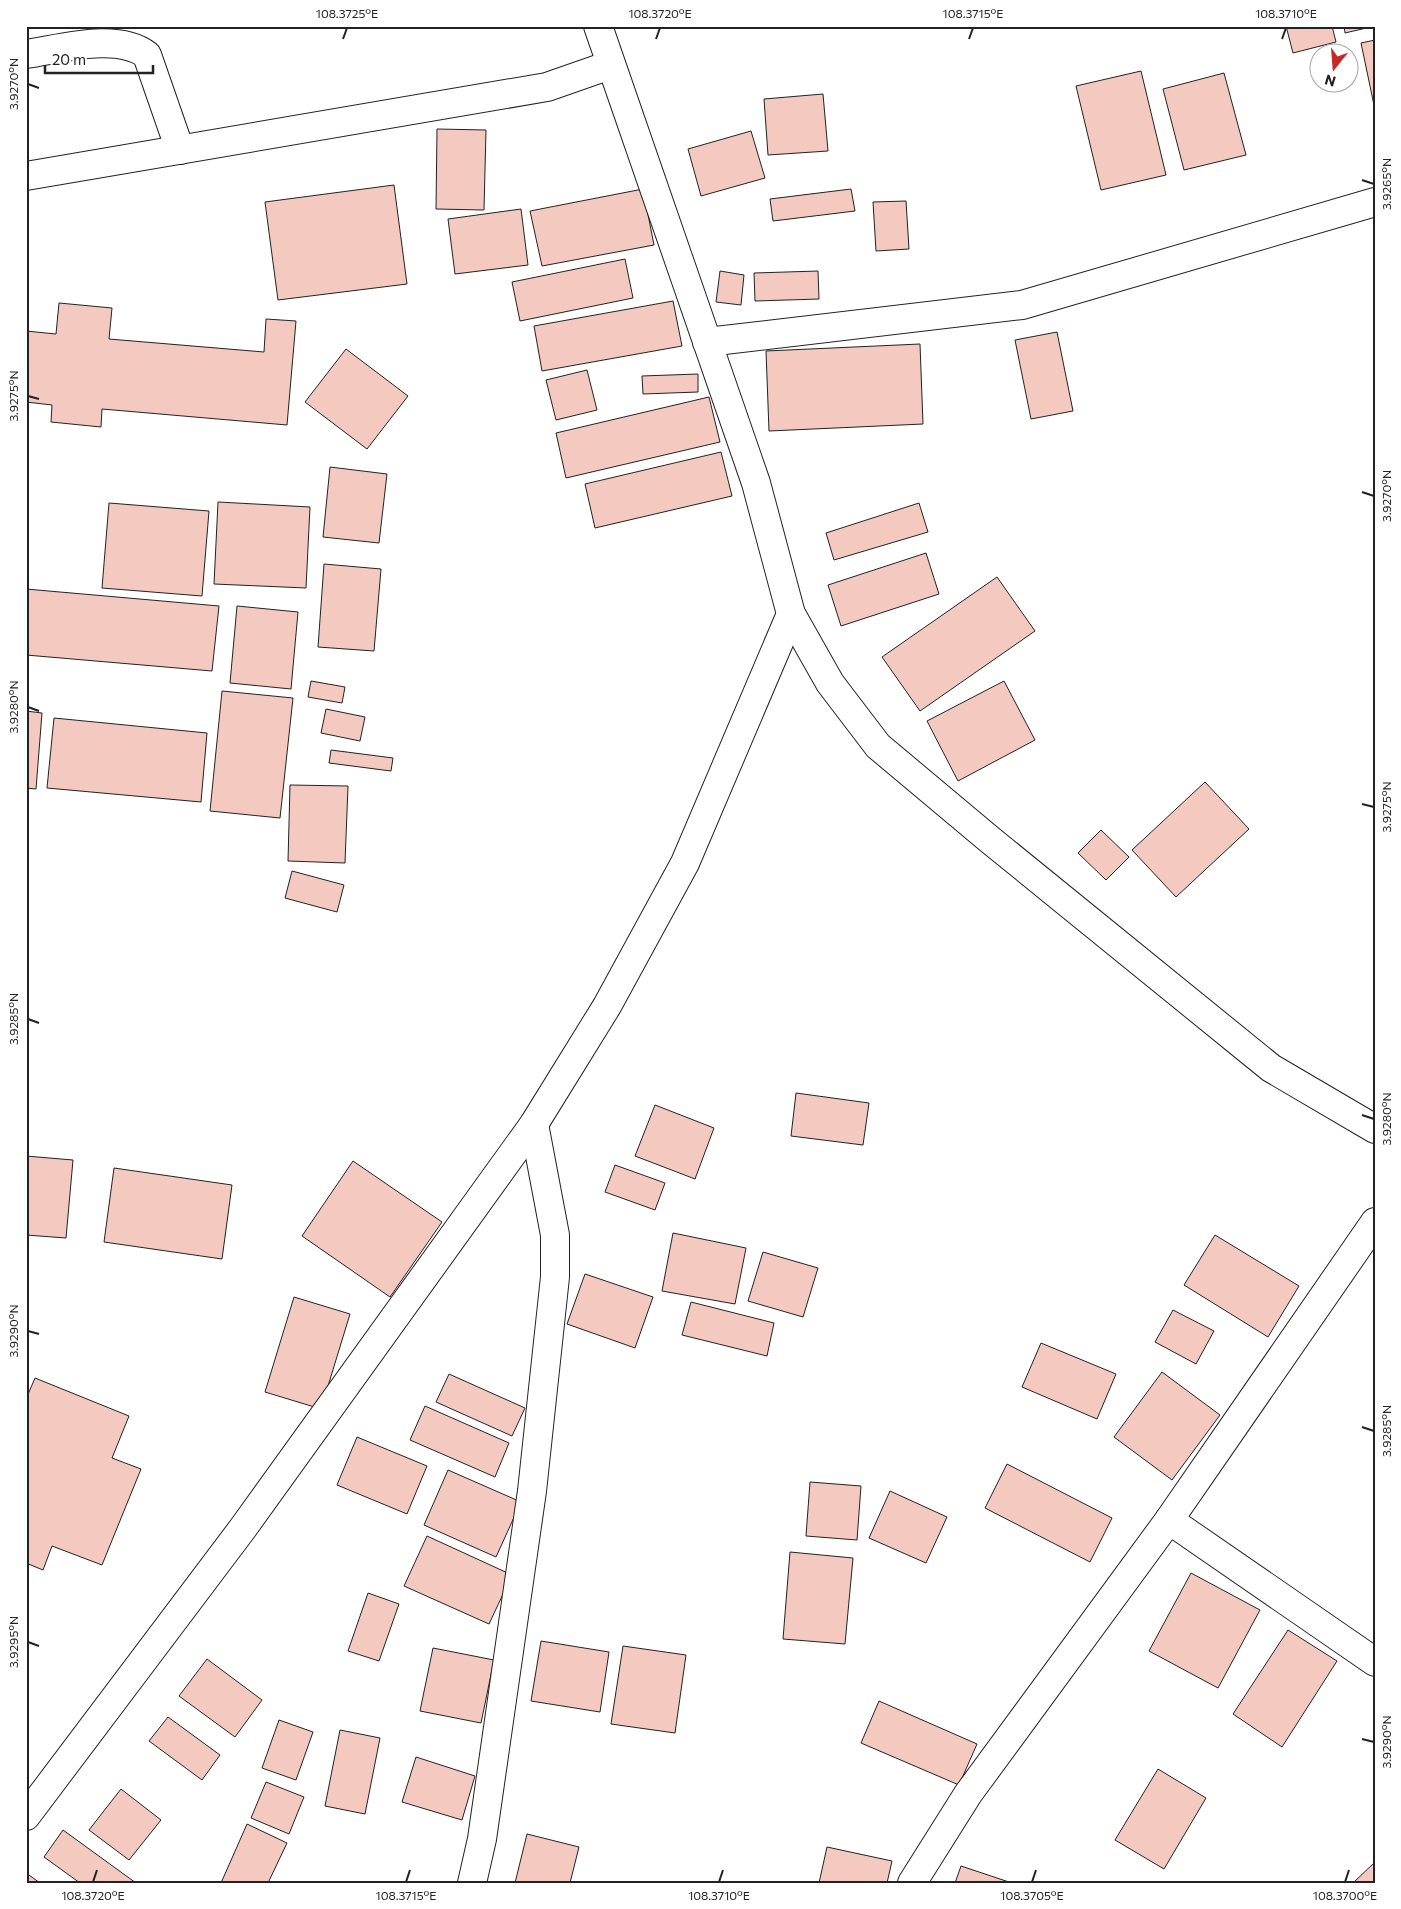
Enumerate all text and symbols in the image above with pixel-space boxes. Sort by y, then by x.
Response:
text: 108.3725°E [316,6,378,20]
text: 108.3720°E [628,6,692,20]
text: 108.3715°E [943,6,1003,20]
text: 108.3710°E [1255,6,1317,20]
scale bar [45,42,152,74]
north arrow [1308,42,1358,92]
text: 20 m [52,50,86,68]
text: 3.9270°N [6,58,20,110]
text: N [1323,71,1338,91]
text: 3.9265°N [1379,158,1393,210]
text: 3.9275°N [6,370,20,422]
text: 3.9270°N [1379,470,1393,522]
text: 3.9280°N [6,681,20,733]
text: 3.9275°N [1379,781,1393,833]
text: 3.9285°N [6,993,20,1045]
text: 3.9280°N [1379,1093,1393,1145]
text: 3.9290°N [6,1305,20,1357]
text: 3.9285°N [1379,1405,1393,1457]
text: 3.9295°N [6,1616,20,1668]
text: 3.9290°N [1379,1716,1393,1768]
text: 108.3720°E [61,1888,125,1902]
text: 108.3715°E [376,1888,436,1902]
text: 108.3710°E [688,1888,750,1902]
text: 108.3705°E [1000,1888,1064,1902]
text: 108.3700°E [1313,1888,1377,1902]

